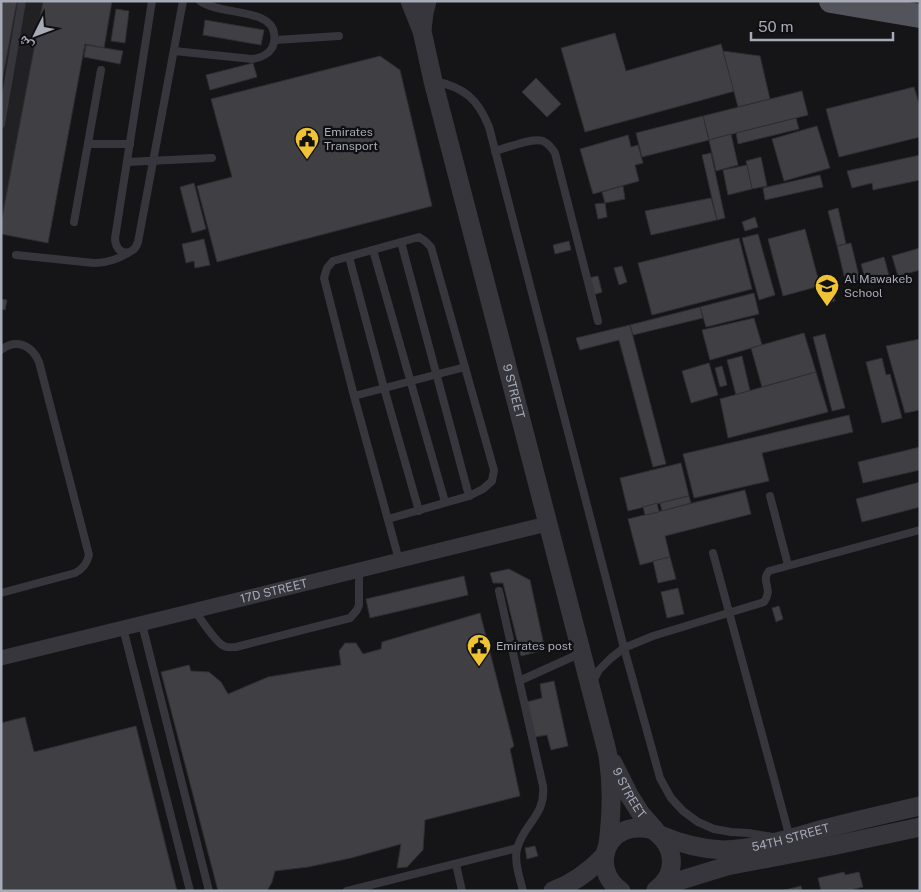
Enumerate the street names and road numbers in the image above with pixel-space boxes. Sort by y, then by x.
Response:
street label: 9 STREET [500,362,527,420]
street label: 17D STREET [239,576,309,606]
street label: 9 STREET [609,765,649,821]
street label: 54TH STREET [750,821,831,854]

